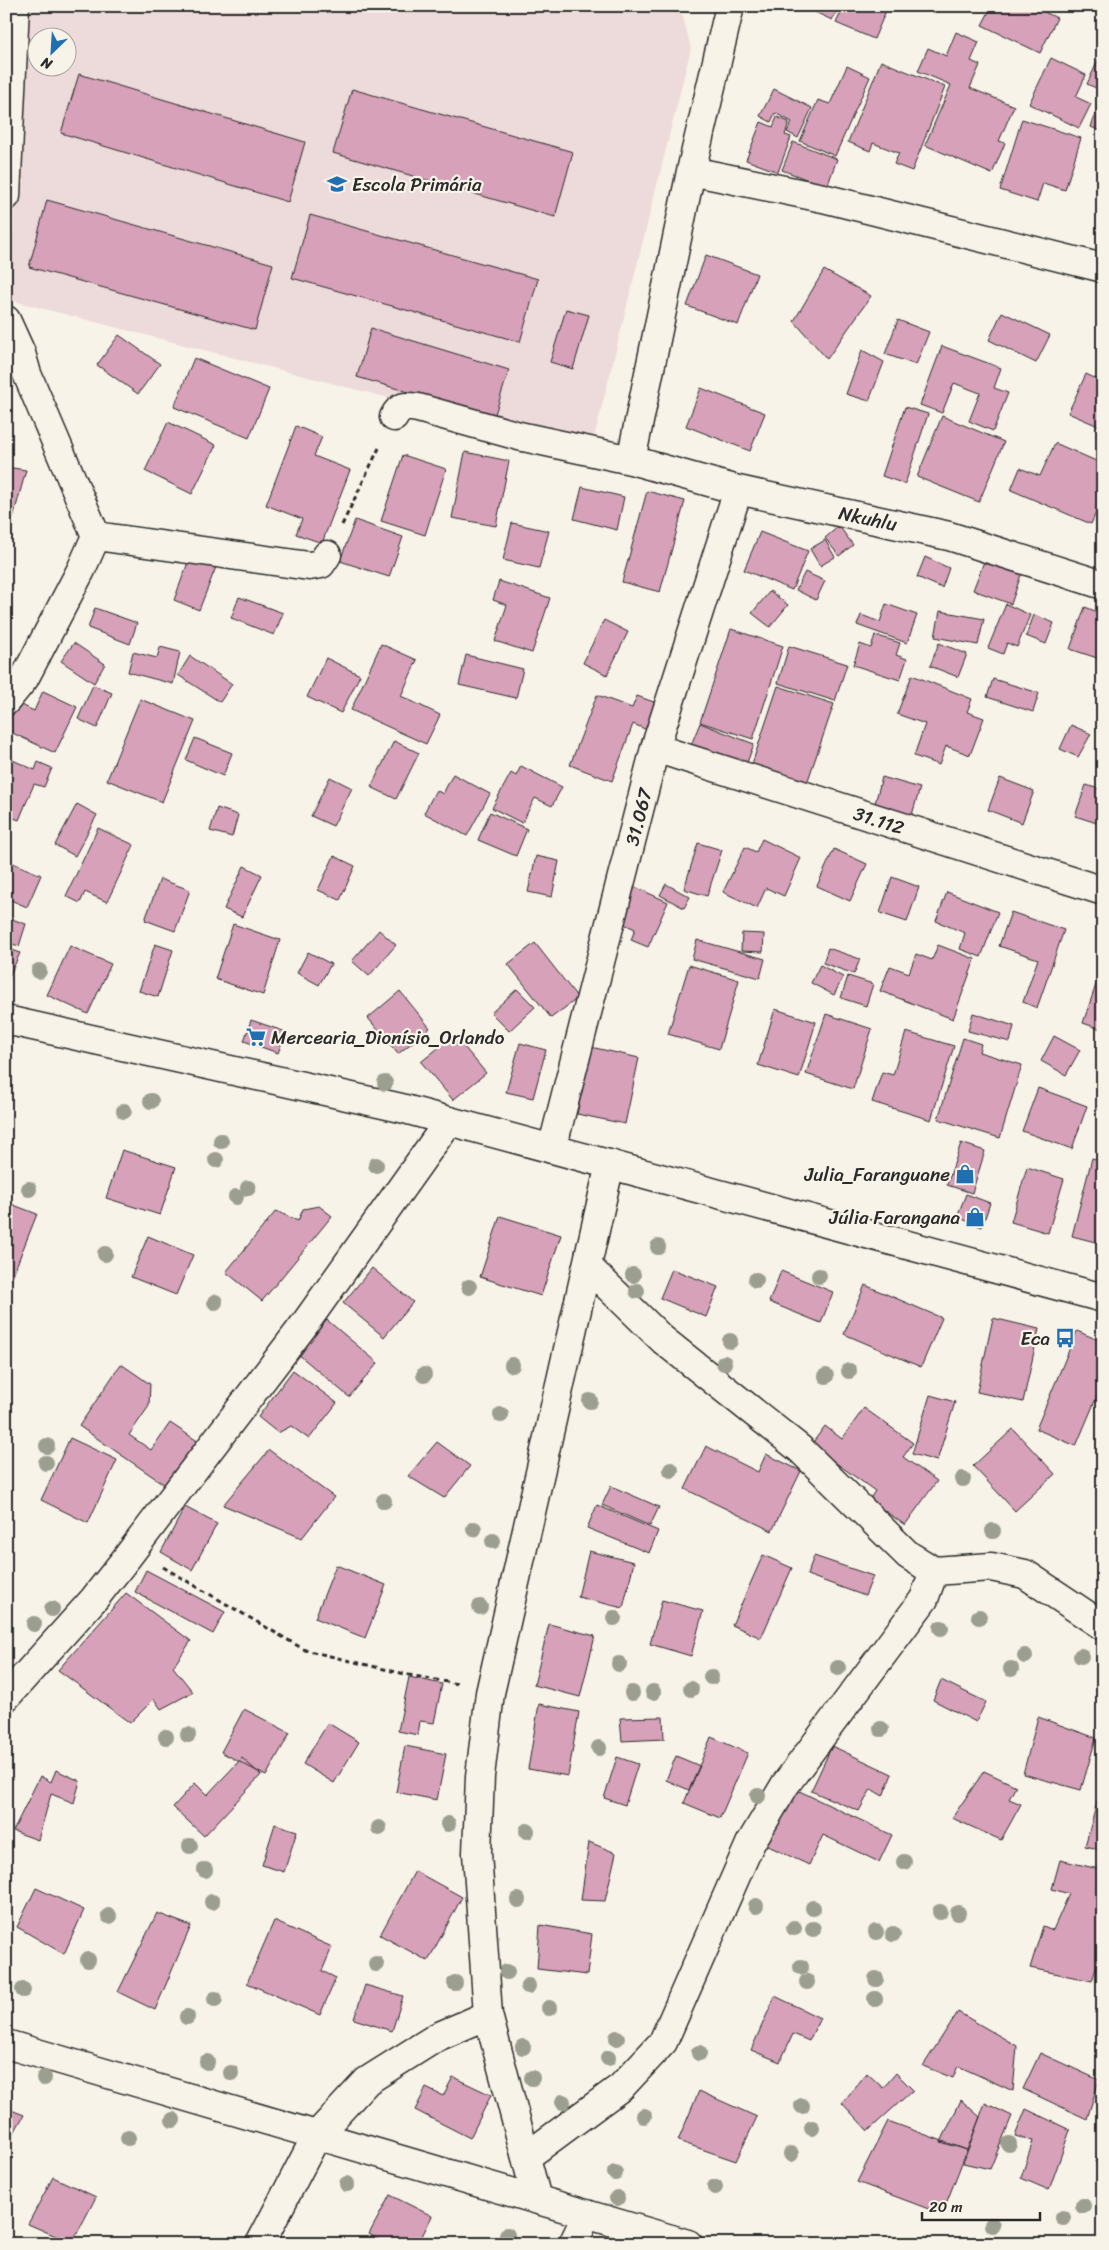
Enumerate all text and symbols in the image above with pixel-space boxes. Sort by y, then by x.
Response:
north arrow [28,28,78,78]
text: N [37,50,57,77]
place label: Escola Primária [352,168,482,201]
school or university icon: Escola Primária [326,173,348,195]
street label: Nkuhlu [836,496,900,541]
street label: 31.067 [615,784,662,849]
street label: 31.112 [849,797,909,844]
place label: Mercearia_Dionísio_Orlando [271,1021,505,1054]
supermarket icon: Mercearia_Dionísio_Orlando [245,1026,267,1048]
place label: Julia_Faranguane [803,1158,950,1191]
shop icon: Julia_Faranguane [954,1163,976,1185]
place label: Júlia Farangana [828,1201,960,1234]
shop icon: Júlia Farangana [964,1206,986,1228]
place label: Eca [1020,1322,1050,1355]
bus stop icon: Eca [1054,1327,1076,1349]
scale bar [922,2190,1039,2222]
text: 20 m [929,2194,963,2220]

